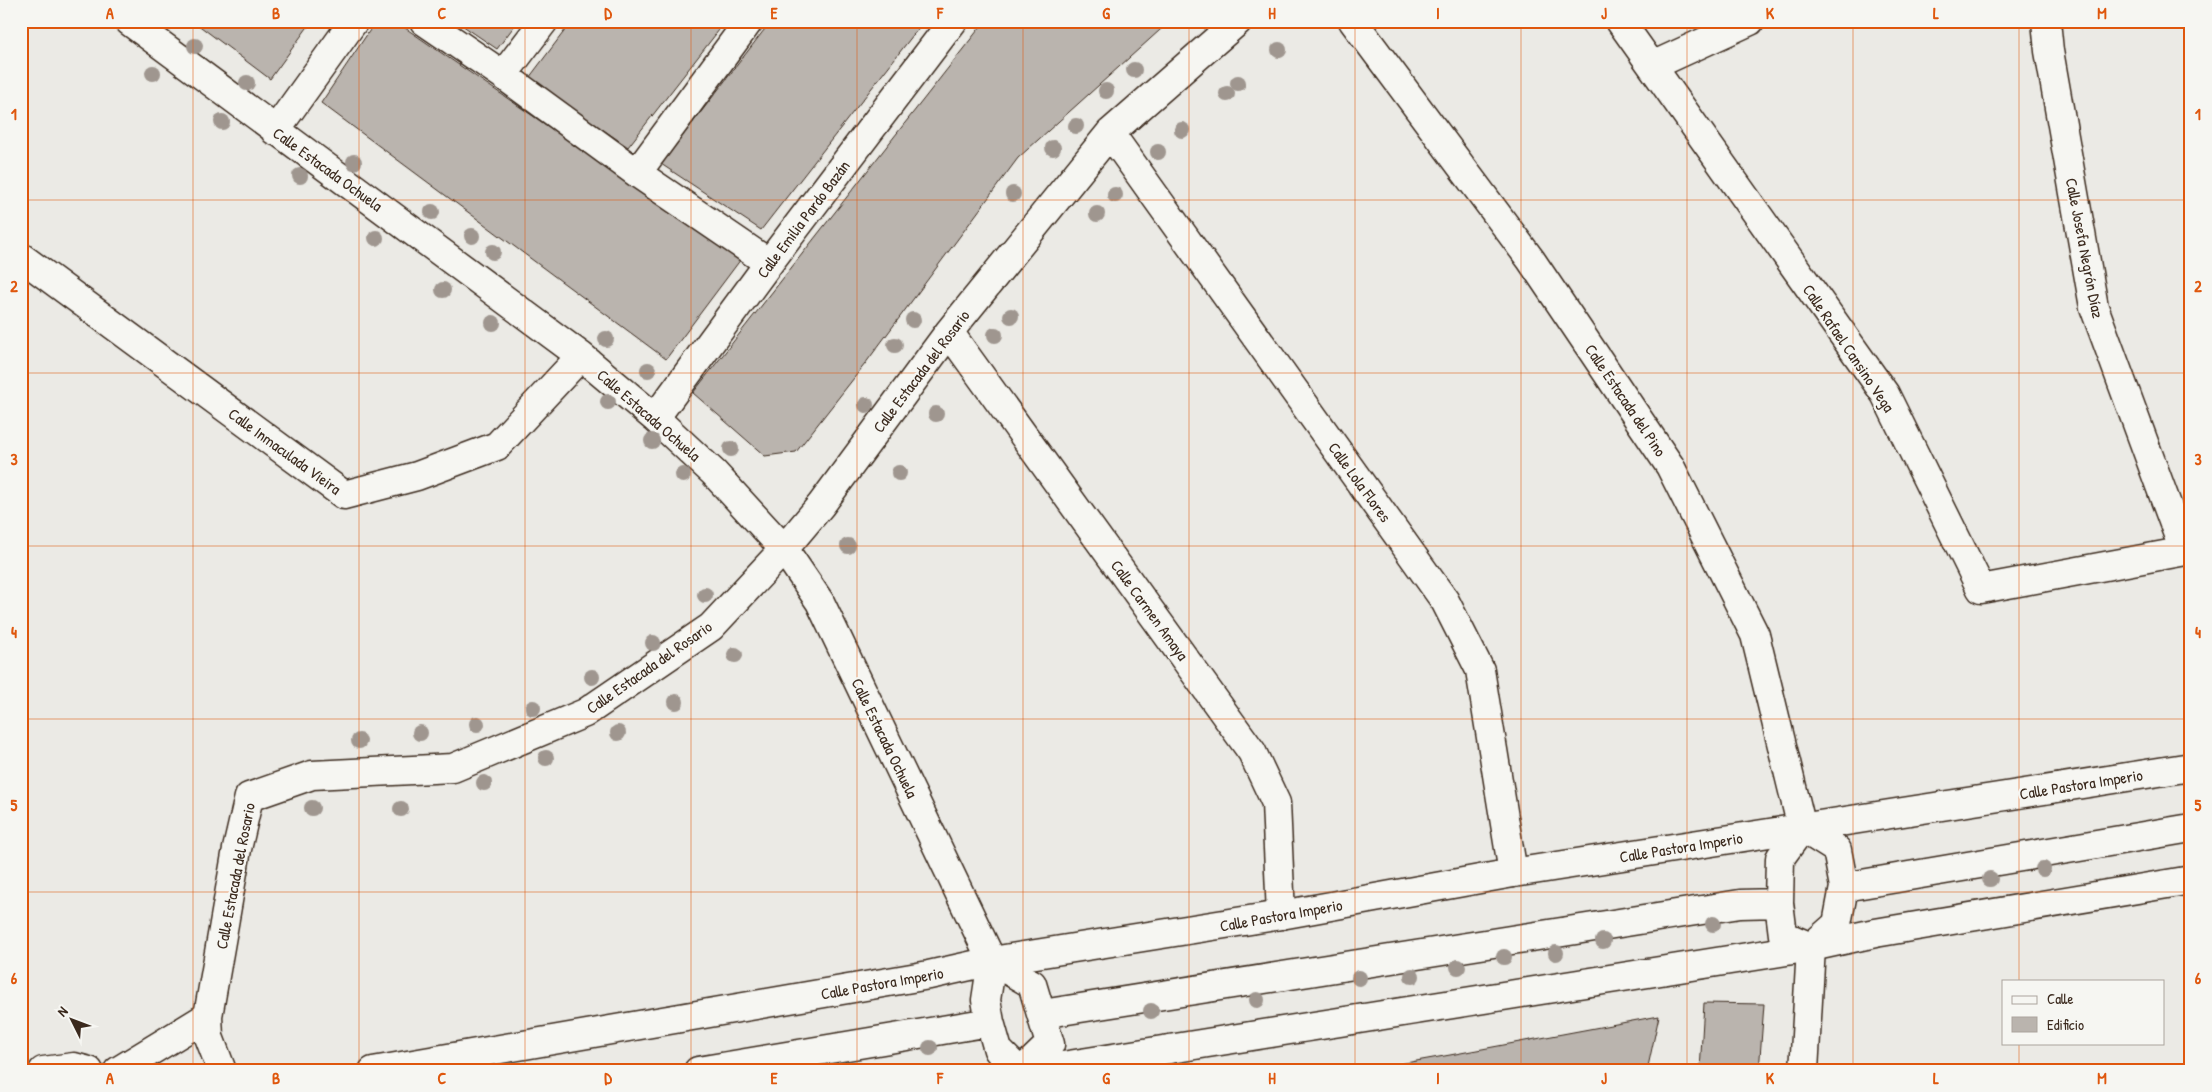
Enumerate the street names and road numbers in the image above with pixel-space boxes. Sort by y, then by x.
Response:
street label: Calle Estacada Ochuela [269,122,387,216]
street label: Calle Emilia Pardo Bazán [751,155,855,283]
street label: Calle Josefa Negrón Díaz [2061,176,2109,320]
street label: Calle Rafael Cansino Vega [1798,280,1900,416]
street label: Calle Estacada del Rosario [868,305,975,437]
street label: Calle Estacada del Pino [1580,339,1672,461]
street label: Calle Estacada Ochuela [592,364,706,466]
street label: Calle Inmaculada Vieira [224,403,346,499]
street label: Calle Lola Flores [1323,438,1397,526]
street label: Calle Carmen Amaya [1106,555,1194,665]
street label: Calle Estacada del Rosario [582,615,717,719]
street label: Calle Estacada Ochuela [846,674,924,802]
street label: Calle Pastora Imperio [2018,763,2145,805]
street label: Calle Estacada del Rosario [210,800,260,951]
street label: Calle Pastora Imperio [1618,826,1745,868]
street label: Calle Pastora Imperio [1218,893,1345,937]
street label: Calle Pastora Imperio [819,961,946,1005]

